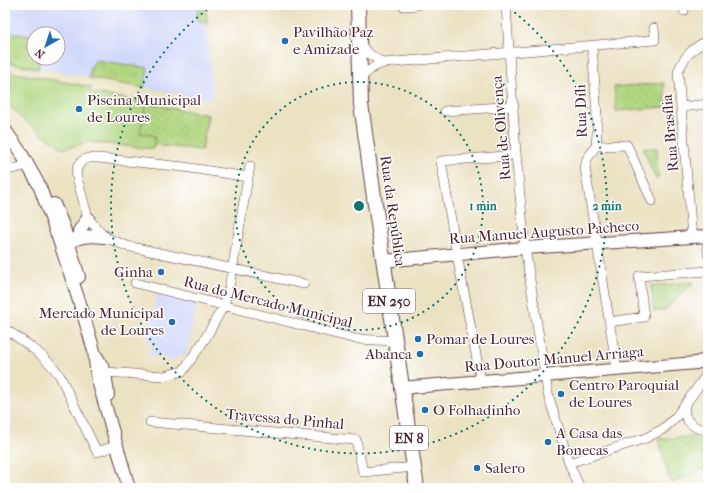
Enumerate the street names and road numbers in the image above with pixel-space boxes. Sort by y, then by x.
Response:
street label: Rua de Olivença [487,74,515,181]
street label: Rua Díli [571,83,591,138]
street label: Rua Brasília [658,92,682,173]
street label: Rua da República [376,154,410,269]
street label: Rua Manuel Augusto Pacheco [448,216,640,248]
street label: Rua do Mercado Municipal [182,272,354,332]
road number: EN 250 [363,289,415,313]
street label: Rua Doutor Manuel Arriaga [463,342,646,376]
street label: Travessa do Pinhal [225,405,345,433]
road number: EN 8 [390,426,428,450]

